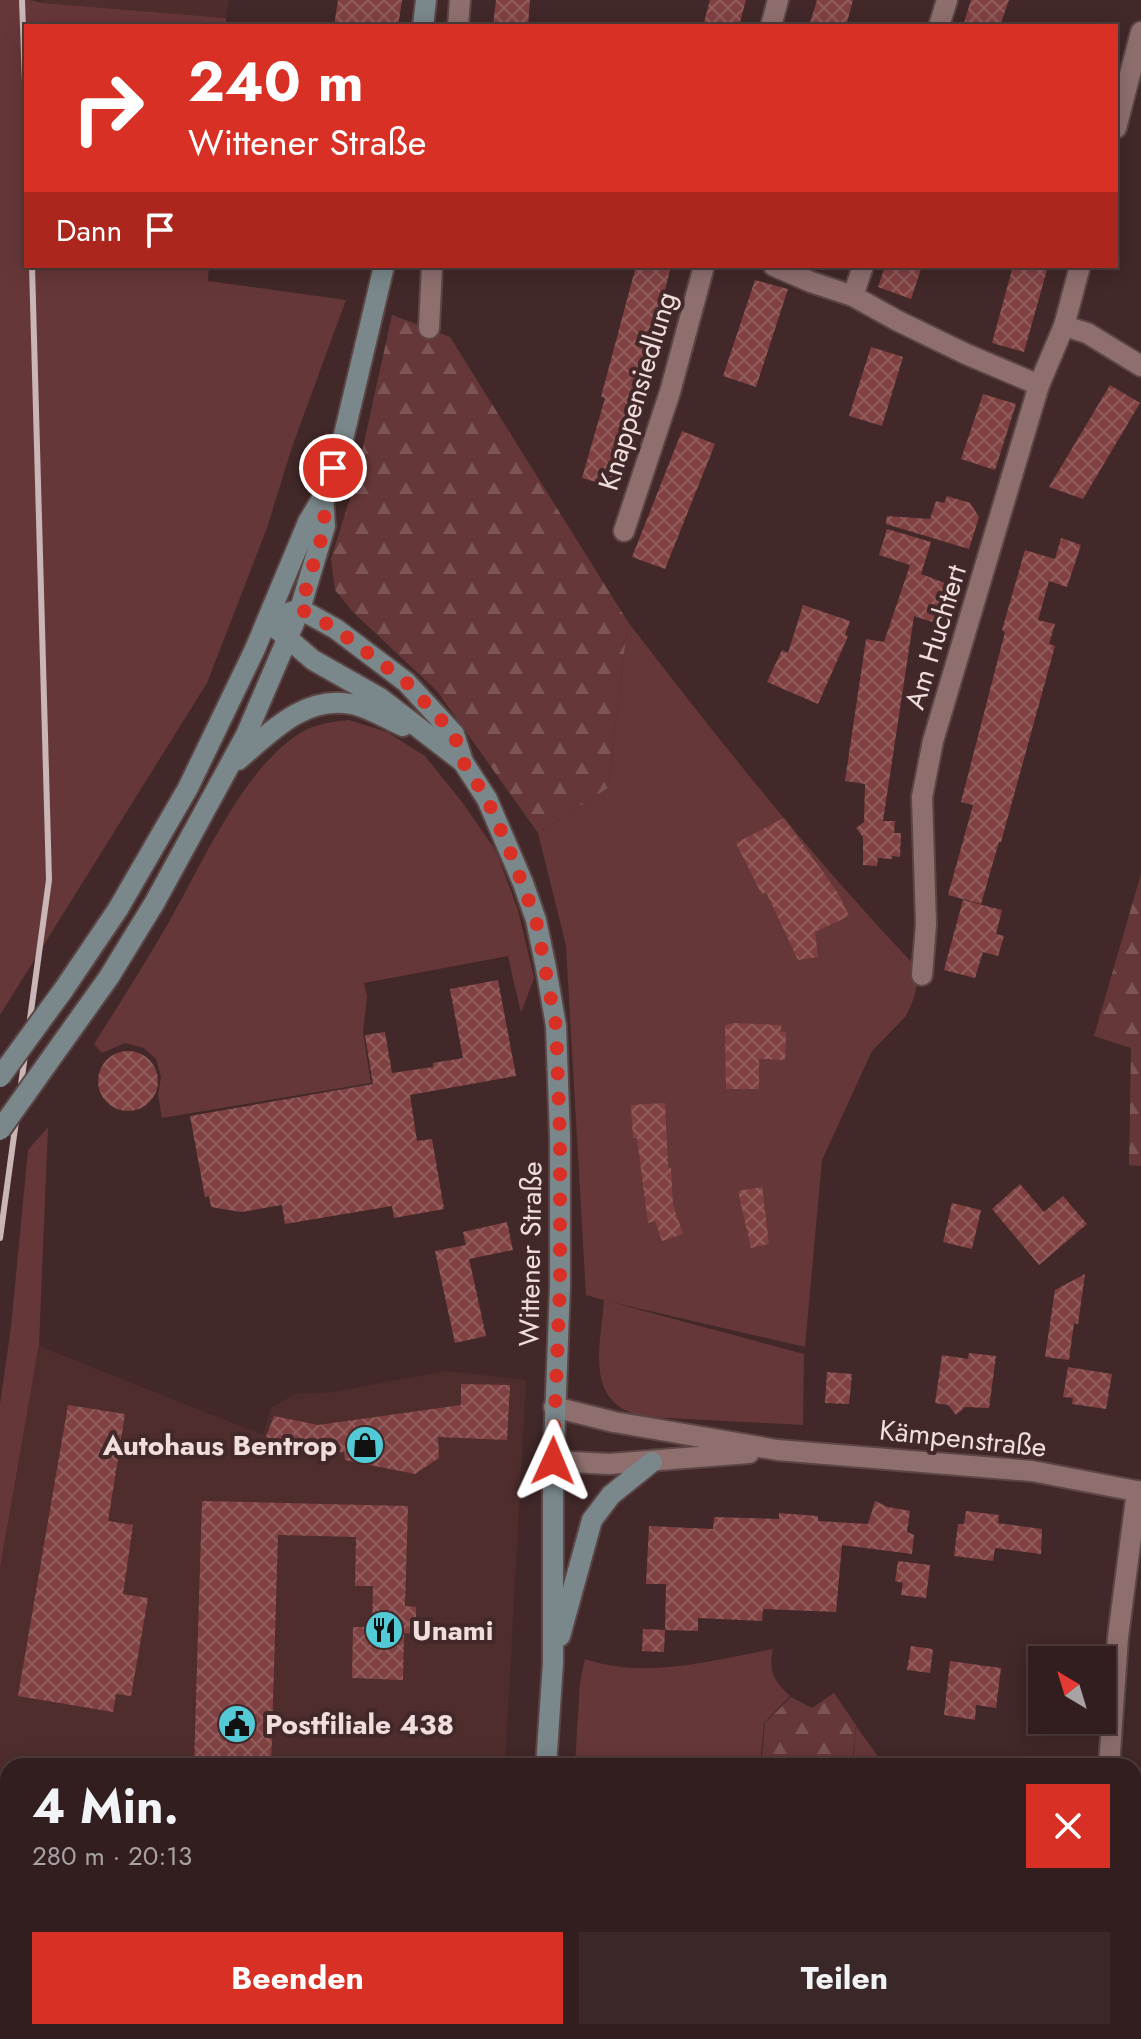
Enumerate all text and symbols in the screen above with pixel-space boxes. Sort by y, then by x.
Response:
text: 240 m [188,41,364,122]
icon: right [56,56,160,160]
text: Wittener Straße [188,116,426,168]
icon: arrive [138,208,182,252]
text: Dann [56,209,122,252]
street label: Knappensiedlung [588,287,687,496]
pin [299,434,367,502]
icon: arrive [311,446,355,490]
street label: Am Huchtert [894,560,977,714]
street label: Wittener Straße [508,1161,553,1347]
street label: Kämpenstraße [877,1409,1048,1468]
position arrow [511,1419,595,1503]
shop icon: Autohaus Bentrop [344,1424,386,1466]
place label: Autohaus Bentrop [102,1425,337,1466]
restaurant icon: Unami [363,1609,405,1651]
place label: Unami [412,1610,494,1651]
north arrow [1028,1646,1116,1734]
map controls [1028,1646,1116,1734]
public building icon: Postfiliale 438 [216,1703,258,1745]
place label: Postfiliale 438 [265,1704,454,1745]
text: 4 Min. [32,1772,179,1841]
button: close [1026,1784,1110,1868]
text: 280 m · 20:13 [32,1837,192,1875]
button: Beenden [32,1932,563,2024]
button: Teilen [579,1932,1110,2024]

